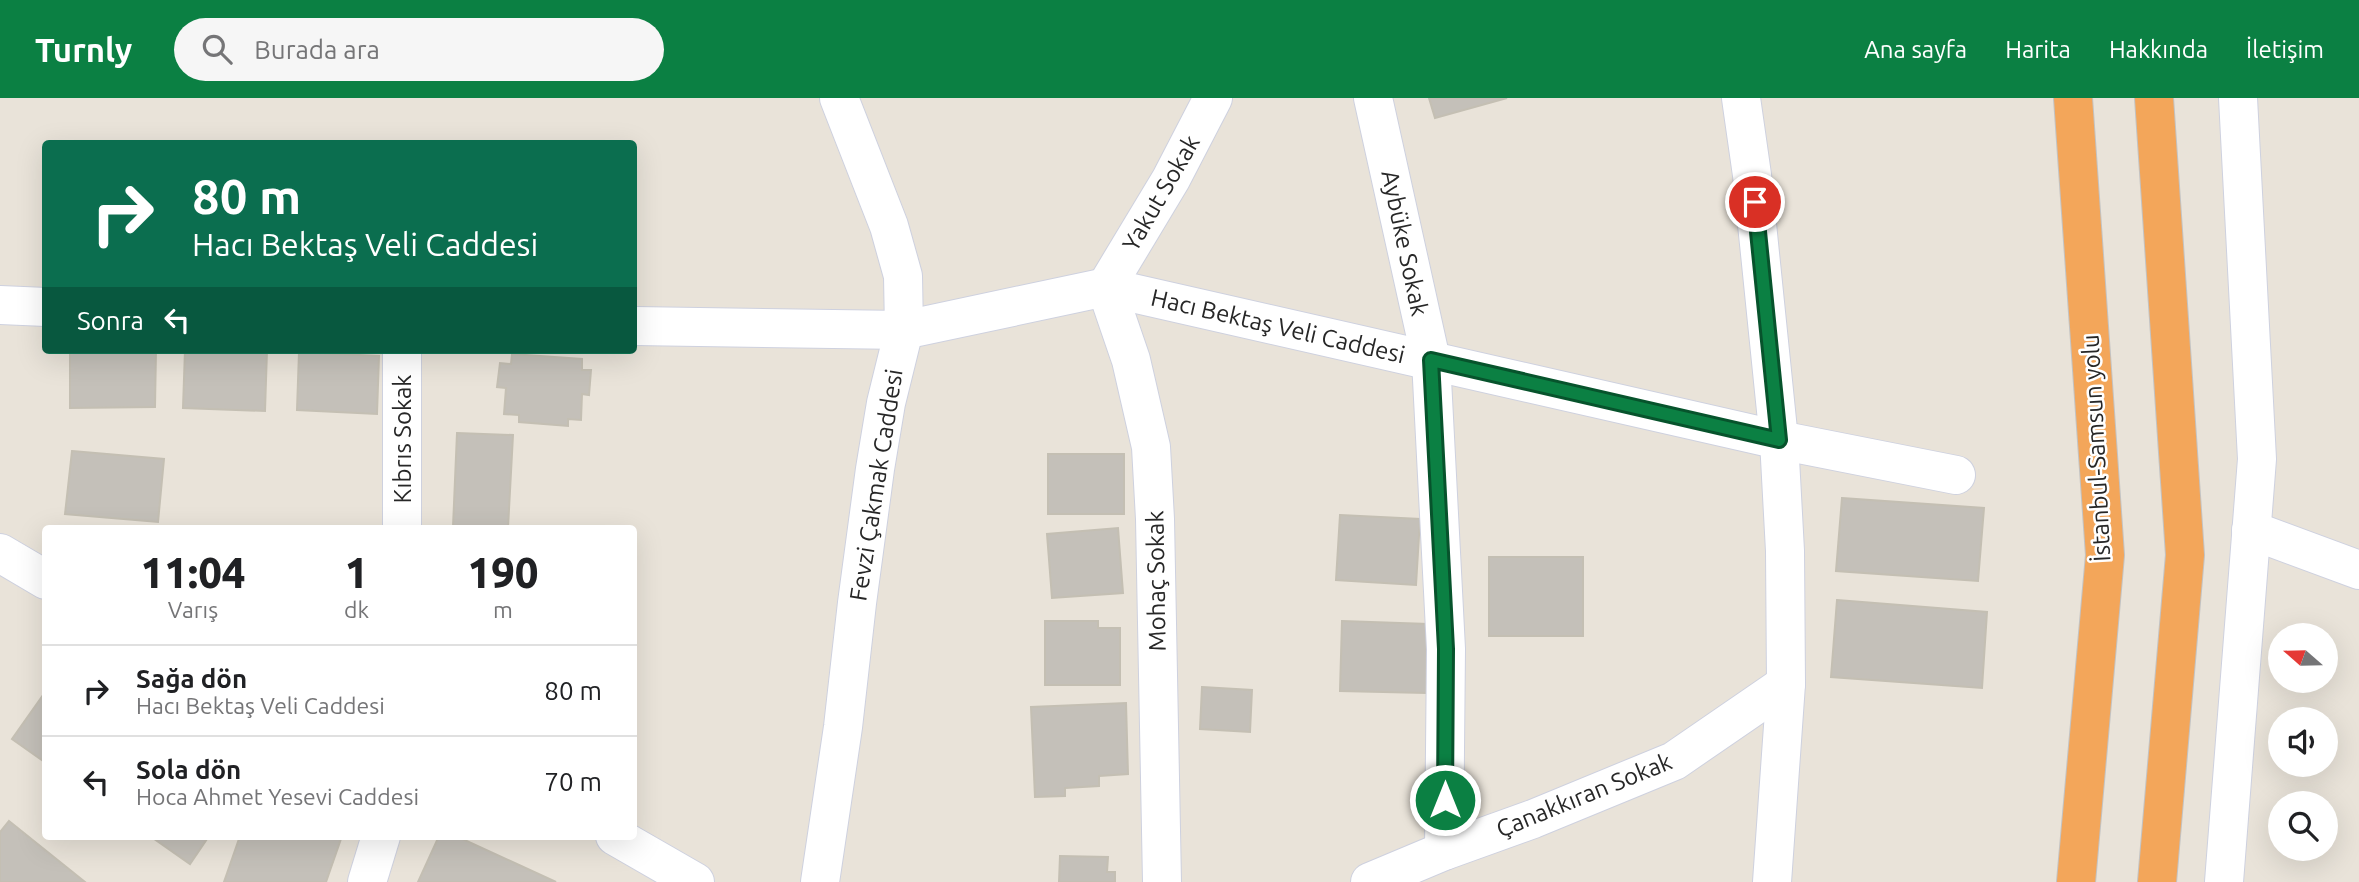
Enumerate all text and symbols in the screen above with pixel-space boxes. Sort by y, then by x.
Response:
search box [174,18,664,81]
icon: search [198,30,236,68]
text: Turnly [35,31,132,68]
text: Burada ara [254,35,380,64]
text: Ana sayfa [1864,36,1967,63]
text: Harita [2005,36,2071,63]
text: Hakkında [2109,36,2208,63]
text: İletişim [2246,36,2324,63]
street label: Yakut Sokak [1117,130,1205,256]
icon: right [77,168,168,259]
text: 80 m [192,168,301,223]
street label: Aybüke Sokak [1376,168,1434,318]
pin [1725,172,1785,232]
icon: arrive [1736,183,1774,221]
text: Hacı Bektaş Veli Caddesi [192,226,538,262]
street label: Hacı Bektaş Veli Caddesi [1148,284,1408,368]
icon: left [158,301,196,339]
text: Sonra [77,306,144,335]
street label: İstanbul-Samsun yolu [2077,334,2115,562]
street label: Fevzi Çakmak Caddesi [844,367,908,603]
street label: Kıbrıs Sokak [389,375,416,503]
street label: Mohaç Sokak [1141,510,1171,652]
text: 11:04 [140,549,246,596]
text: 1 [345,549,368,596]
text: 190 [467,549,539,596]
text: Varış [168,597,218,622]
text: dk [344,597,369,622]
text: m [493,597,513,622]
north arrow [2268,623,2338,693]
map controls [2268,623,2338,861]
text: Sağa dön [136,664,247,693]
icon: right [77,672,115,710]
text: 80 m [544,676,602,705]
text: Hacı Bektaş Veli Caddesi [136,693,385,718]
button: sound [2268,707,2338,777]
street label: Çanakkıran Sokak [1492,747,1676,843]
text: Sola dön [136,755,241,784]
icon: left [77,763,115,801]
position arrow [1408,763,1482,837]
text: 70 m [544,767,602,796]
text: Hoca Ahmet Yesevi Caddesi [136,784,419,809]
button: search [2268,791,2338,861]

